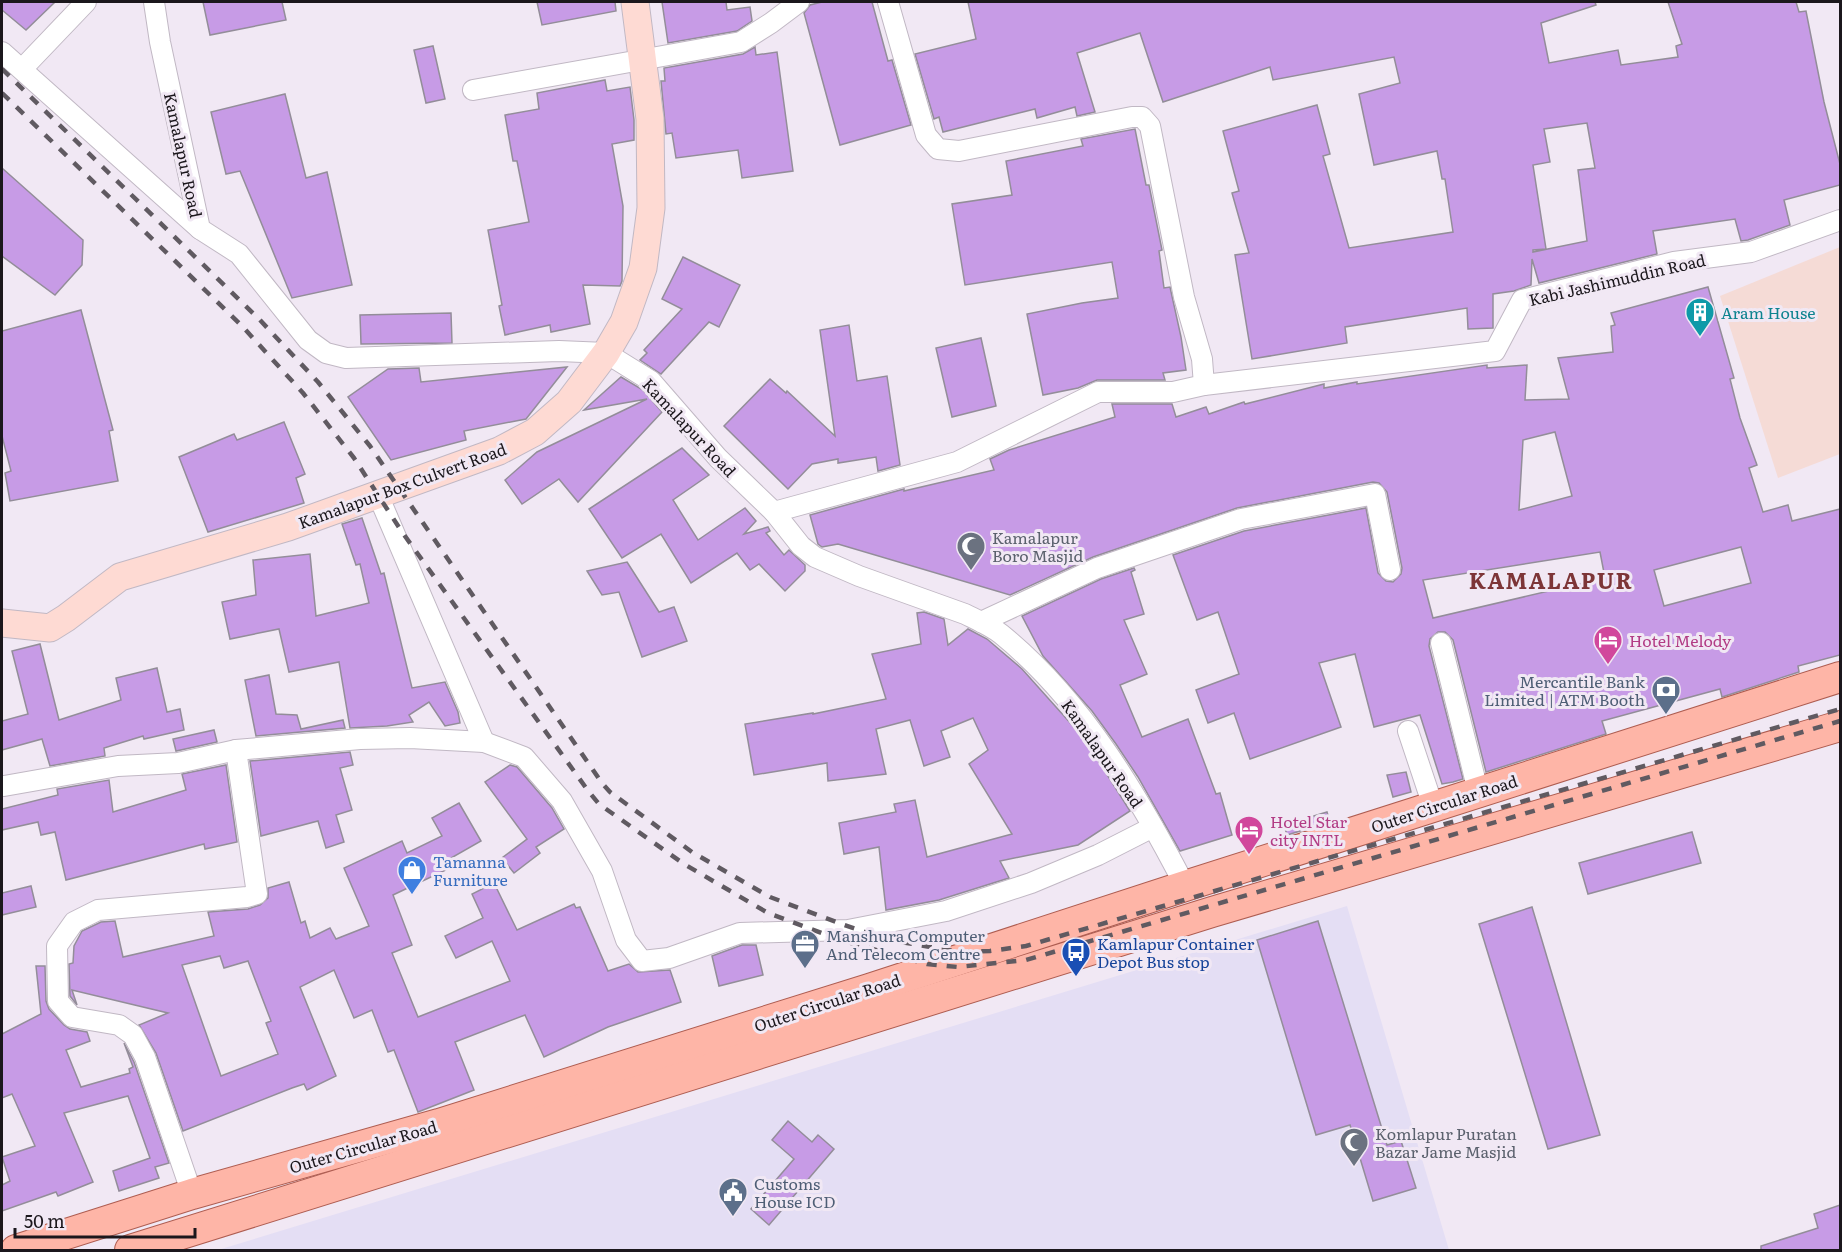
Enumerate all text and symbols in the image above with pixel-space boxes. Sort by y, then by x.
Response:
street label: Kamalapur Road [159,90,209,220]
street label: Kabi Jashimuddin Road [1526,247,1708,311]
building icon: Aram House [1684,296,1716,338]
place label: Aram House [1721,300,1815,324]
street label: Kamalapur Road [638,372,742,482]
street label: Kamalapur Box Culvert Road [295,436,510,534]
place label: Kamalapur Boro Masjid [992,525,1083,567]
mosque icon: Kamalapur Boro Masjid [955,530,987,572]
district label: KAMALAPUR [1469,563,1633,596]
hotel icon: Hotel Melody [1592,624,1624,666]
place label: Hotel Melody [1629,628,1732,652]
place label: Mercantile Bank Limited | ATM Booth [1484,669,1645,711]
bank icon: Mercantile Bank Limited | ATM Booth [1650,674,1682,716]
street label: Kamalapur Road [1057,694,1150,812]
street label: Outer Circular Road [1368,768,1520,838]
place label: Hotel Star city INTL [1270,809,1348,851]
hotel icon: Hotel Star city INTL [1233,814,1265,856]
place label: Tamanna Furniture [433,849,508,891]
shop icon: Tamanna Furniture [396,854,428,896]
place label: Manshura Computer And Telecom Centre [826,923,985,965]
office icon: Manshura Computer And Telecom Centre [789,928,821,970]
place label: Kamlapur Container Depot Bus stop [1097,931,1255,973]
bus stop icon: Kamlapur Container Depot Bus stop [1060,936,1092,978]
street label: Outer Circular Road [751,967,903,1037]
street label: Outer Circular Road [286,1113,440,1179]
place label: Komlapur Puratan Bazar Jame Masjid [1375,1121,1517,1163]
mosque icon: Komlapur Puratan Bazar Jame Masjid [1338,1126,1370,1168]
place label: Customs House ICD [754,1171,835,1213]
public building icon: Customs House ICD [717,1176,749,1218]
scale bar [15,1201,195,1239]
text: 50 m [24,1207,65,1234]

